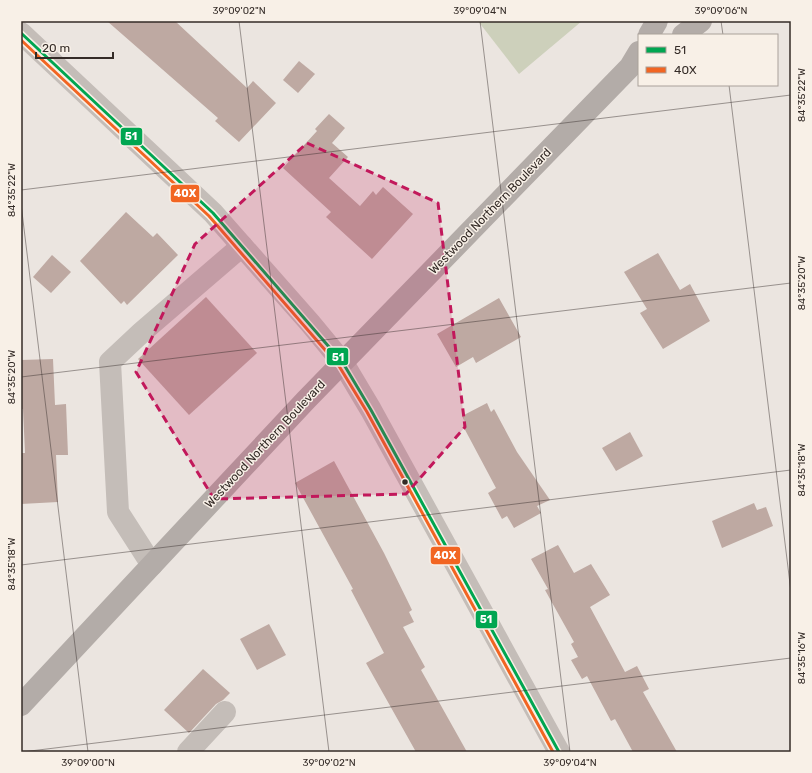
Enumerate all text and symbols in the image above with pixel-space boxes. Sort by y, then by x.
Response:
text: 39°09'02"N [212,5,266,17]
text: 39°09'04"N [453,5,507,17]
text: 39°09'06"N [695,5,748,17]
scale bar [36,34,113,60]
legend [638,34,778,86]
text: 20 m [42,41,70,55]
text: 51 [674,43,686,57]
text: 40X [674,63,697,77]
text: 84°35'22"W [796,68,808,122]
line badge: 51 [120,127,143,146]
text: 51 [125,130,137,143]
street label: Westwood Northern Boulevard [426,145,554,277]
text: 84°35'22"W [6,163,18,217]
line badge: 40X [170,184,200,203]
text: 40X [174,187,197,200]
text: 84°35'20"W [796,256,808,310]
line badge: 51 [326,347,349,366]
text: 84°35'20"W [6,350,18,404]
text: 51 [332,351,344,364]
street label: Westwood Northern Boulevard [202,377,328,511]
text: 84°35'18"W [796,444,808,496]
unlabelled marker [400,477,410,487]
text: 84°35'18"W [6,538,18,590]
line badge: 40X [430,546,461,565]
text: 40X [434,549,457,562]
line badge: 51 [475,610,498,629]
text: 51 [480,613,492,626]
text: 84°35'16"W [796,632,808,684]
text: 39°09'00"N [61,757,115,769]
text: 39°09'02"N [302,757,356,769]
text: 39°09'04"N [543,757,597,769]

